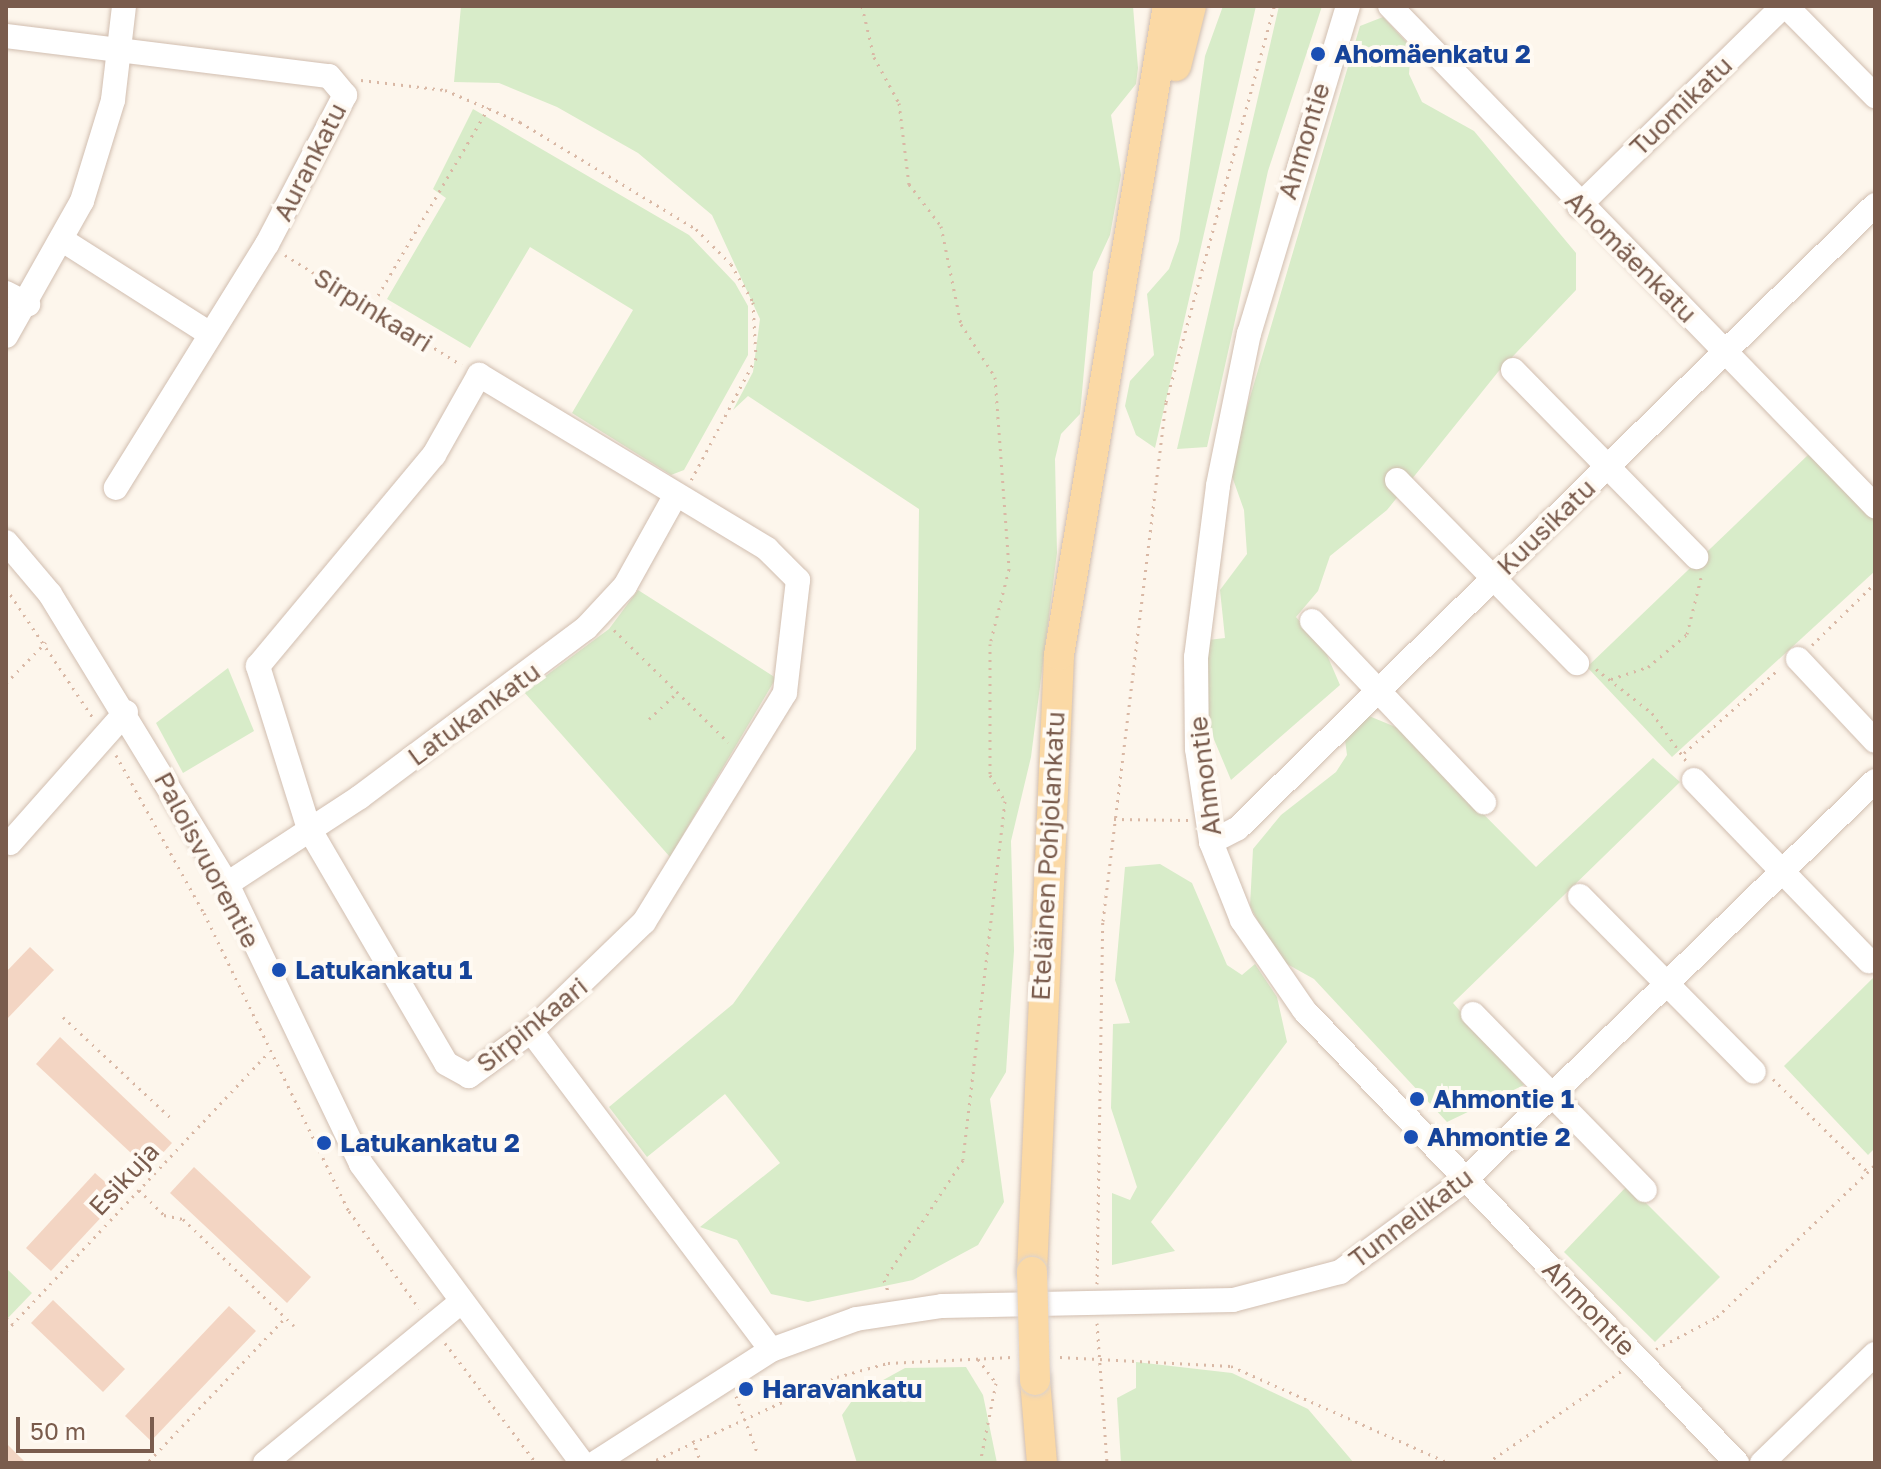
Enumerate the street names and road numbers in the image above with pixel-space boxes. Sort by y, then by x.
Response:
street label: Tuomikatu [1623,50,1739,162]
street label: Ahmontie [1272,79,1336,203]
street label: Aurankatu [267,98,353,226]
street label: Ahomäenkatu [1559,185,1703,329]
street label: Sirpinkaari [308,261,438,359]
street label: Kuusikatu [1490,472,1602,582]
street label: Latukankatu [402,656,546,772]
street label: Eteläinen Pohjolankatu [1025,710,1071,1002]
street label: Ahmontie [1182,714,1228,838]
street label: Paloisvuorentie [147,767,267,953]
street label: Sirpinkaari [470,971,594,1079]
street label: Esikuja [82,1136,166,1222]
street label: Tunnelikatu [1343,1161,1479,1275]
street label: Ahmontie [1536,1254,1642,1362]

